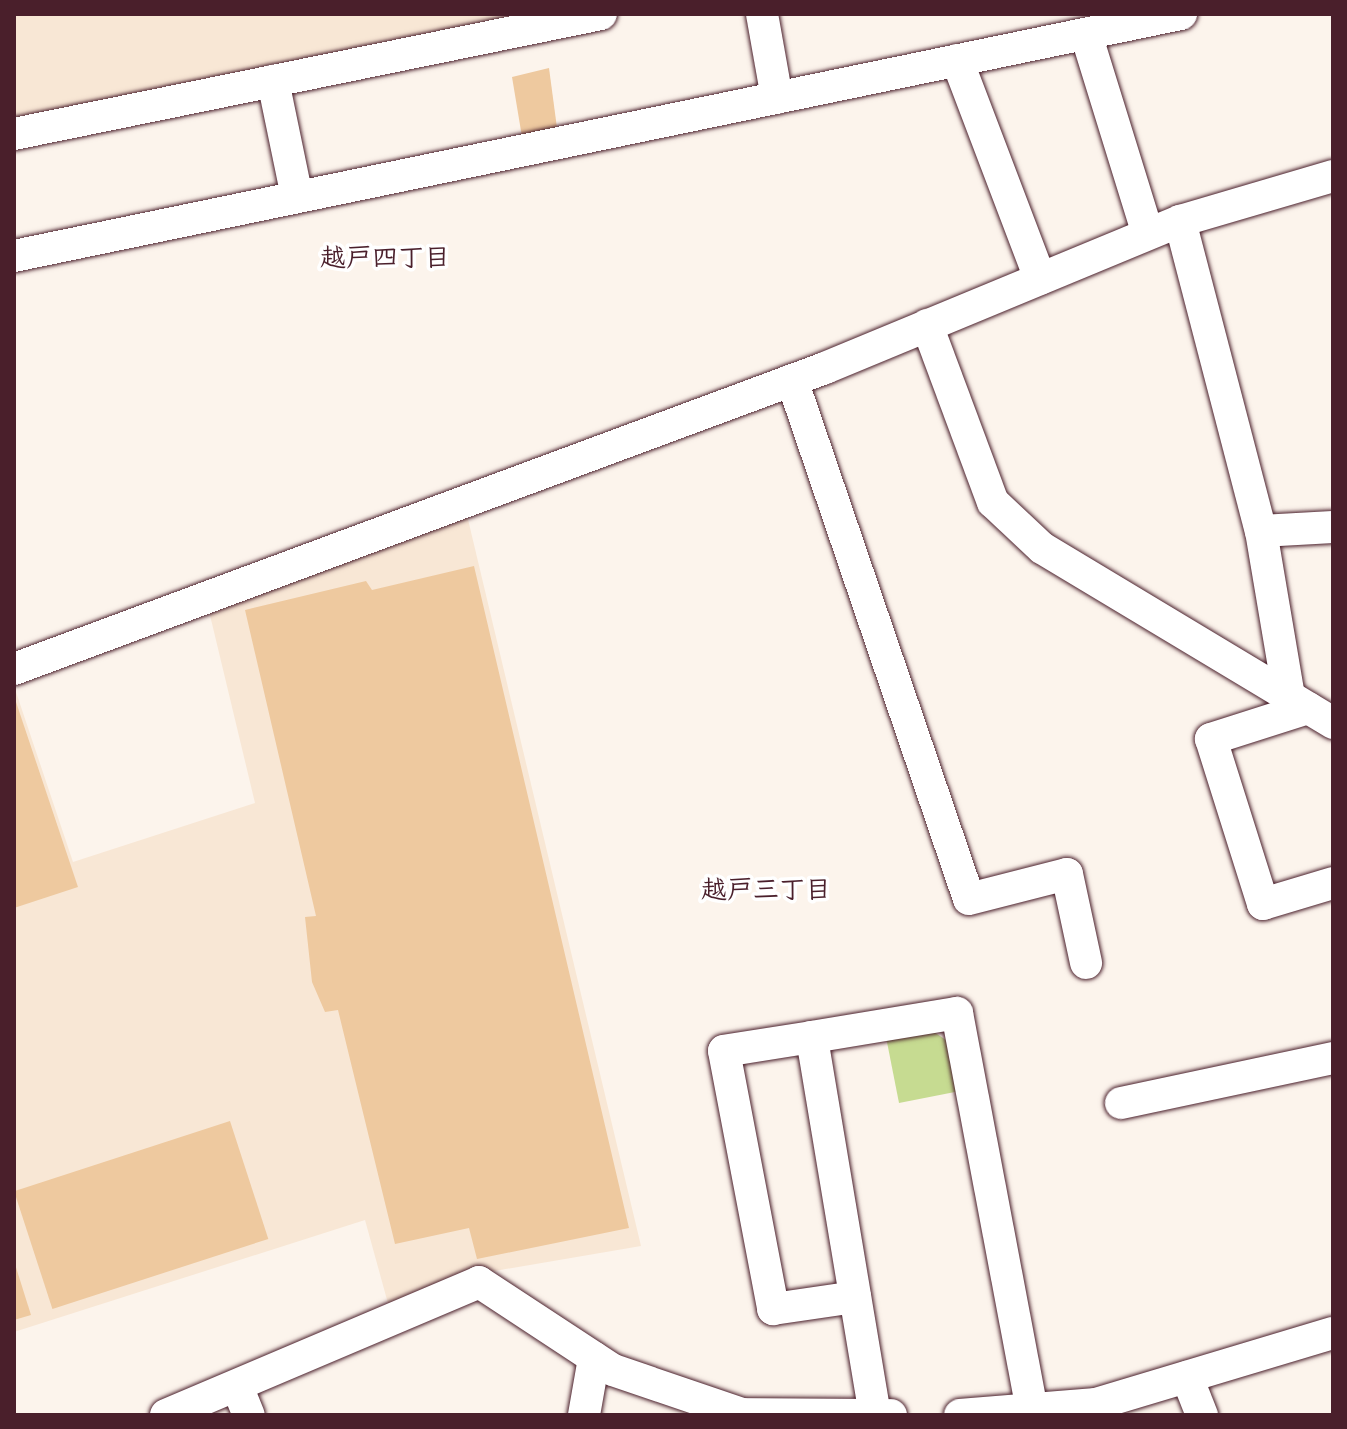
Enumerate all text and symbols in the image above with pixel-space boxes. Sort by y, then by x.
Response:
district label: 越戸四丁目 [320,243,450,275]
district label: 越戸三丁目 [701,875,831,907]

